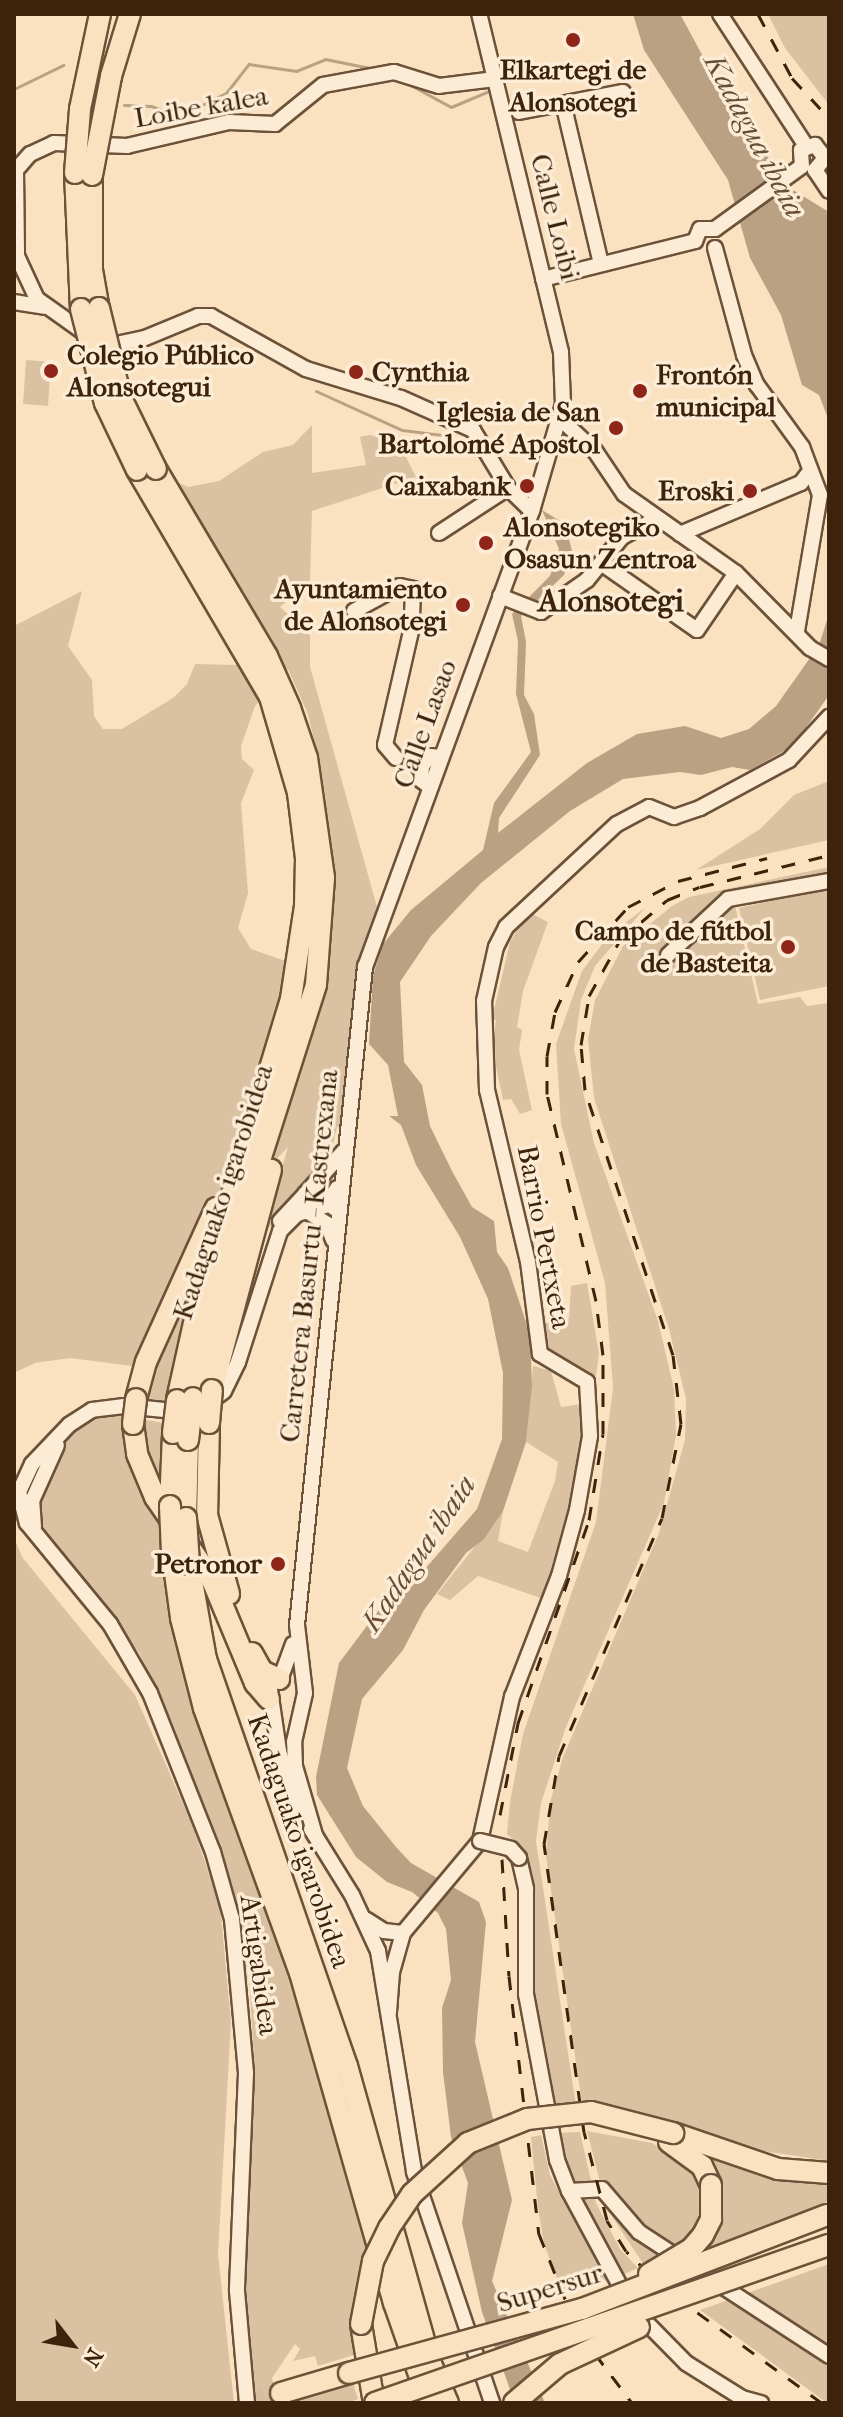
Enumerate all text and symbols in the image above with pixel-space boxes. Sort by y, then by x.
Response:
marker: Elkartegi de Alonsotegi [564,31,582,49]
water label: Kadagua ibaia [696,48,812,224]
place label: Elkartegi de Alonsotegi [500,53,646,119]
street label: Loibe kalea [131,79,271,135]
street label: Calle Loibi [523,150,587,284]
place label: Colegio Público Alonsotegui [67,338,254,404]
place label: Cynthia [372,355,469,389]
place label: Frontón municipal [656,358,776,424]
marker: Colegio Público Alonsotegui [42,362,60,380]
marker: Cynthia [347,363,365,381]
marker: Frontón municipal [631,382,649,400]
place label: Iglesia de San Bartolomé Apostol [379,395,600,461]
marker: Iglesia de San Bartolomé Apostol [607,419,625,437]
place label: Caixabank [385,469,511,503]
place label: Eroski [658,474,734,508]
marker: Caixabank [518,477,536,495]
marker: Eroski [741,482,759,500]
place label: Alonsotegiko Osasun Zentroa [504,510,696,576]
marker: Alonsotegiko Osasun Zentroa [475,532,497,554]
place label: Ayuntamiento de Alonsotegi [275,572,447,638]
district label: Alonsotegi [538,582,684,620]
marker: Ayuntamiento de Alonsotegi [454,596,472,614]
street label: Calle Lasao [386,655,464,793]
place label: Campo de fútbol de Basteita [575,914,772,980]
marker: Campo de fútbol de Basteita [779,938,797,956]
street label: Kadaguako igarobidea [166,1060,280,1324]
street label: Carretera Basurtu - Kastrexana [273,1068,345,1444]
street label: Barrio Pertxeta [510,1142,578,1332]
water label: Kadagua ibaia [354,1469,484,1639]
place label: Petronor [154,1547,262,1581]
marker: Petronor [269,1555,287,1573]
street label: Kadaguako igarobidea [240,1709,358,1973]
street label: Artigabidea [233,1893,285,2037]
street label: Supersur [493,2256,607,2320]
north arrow [32,2305,112,2385]
text: N [77,2344,108,2371]

